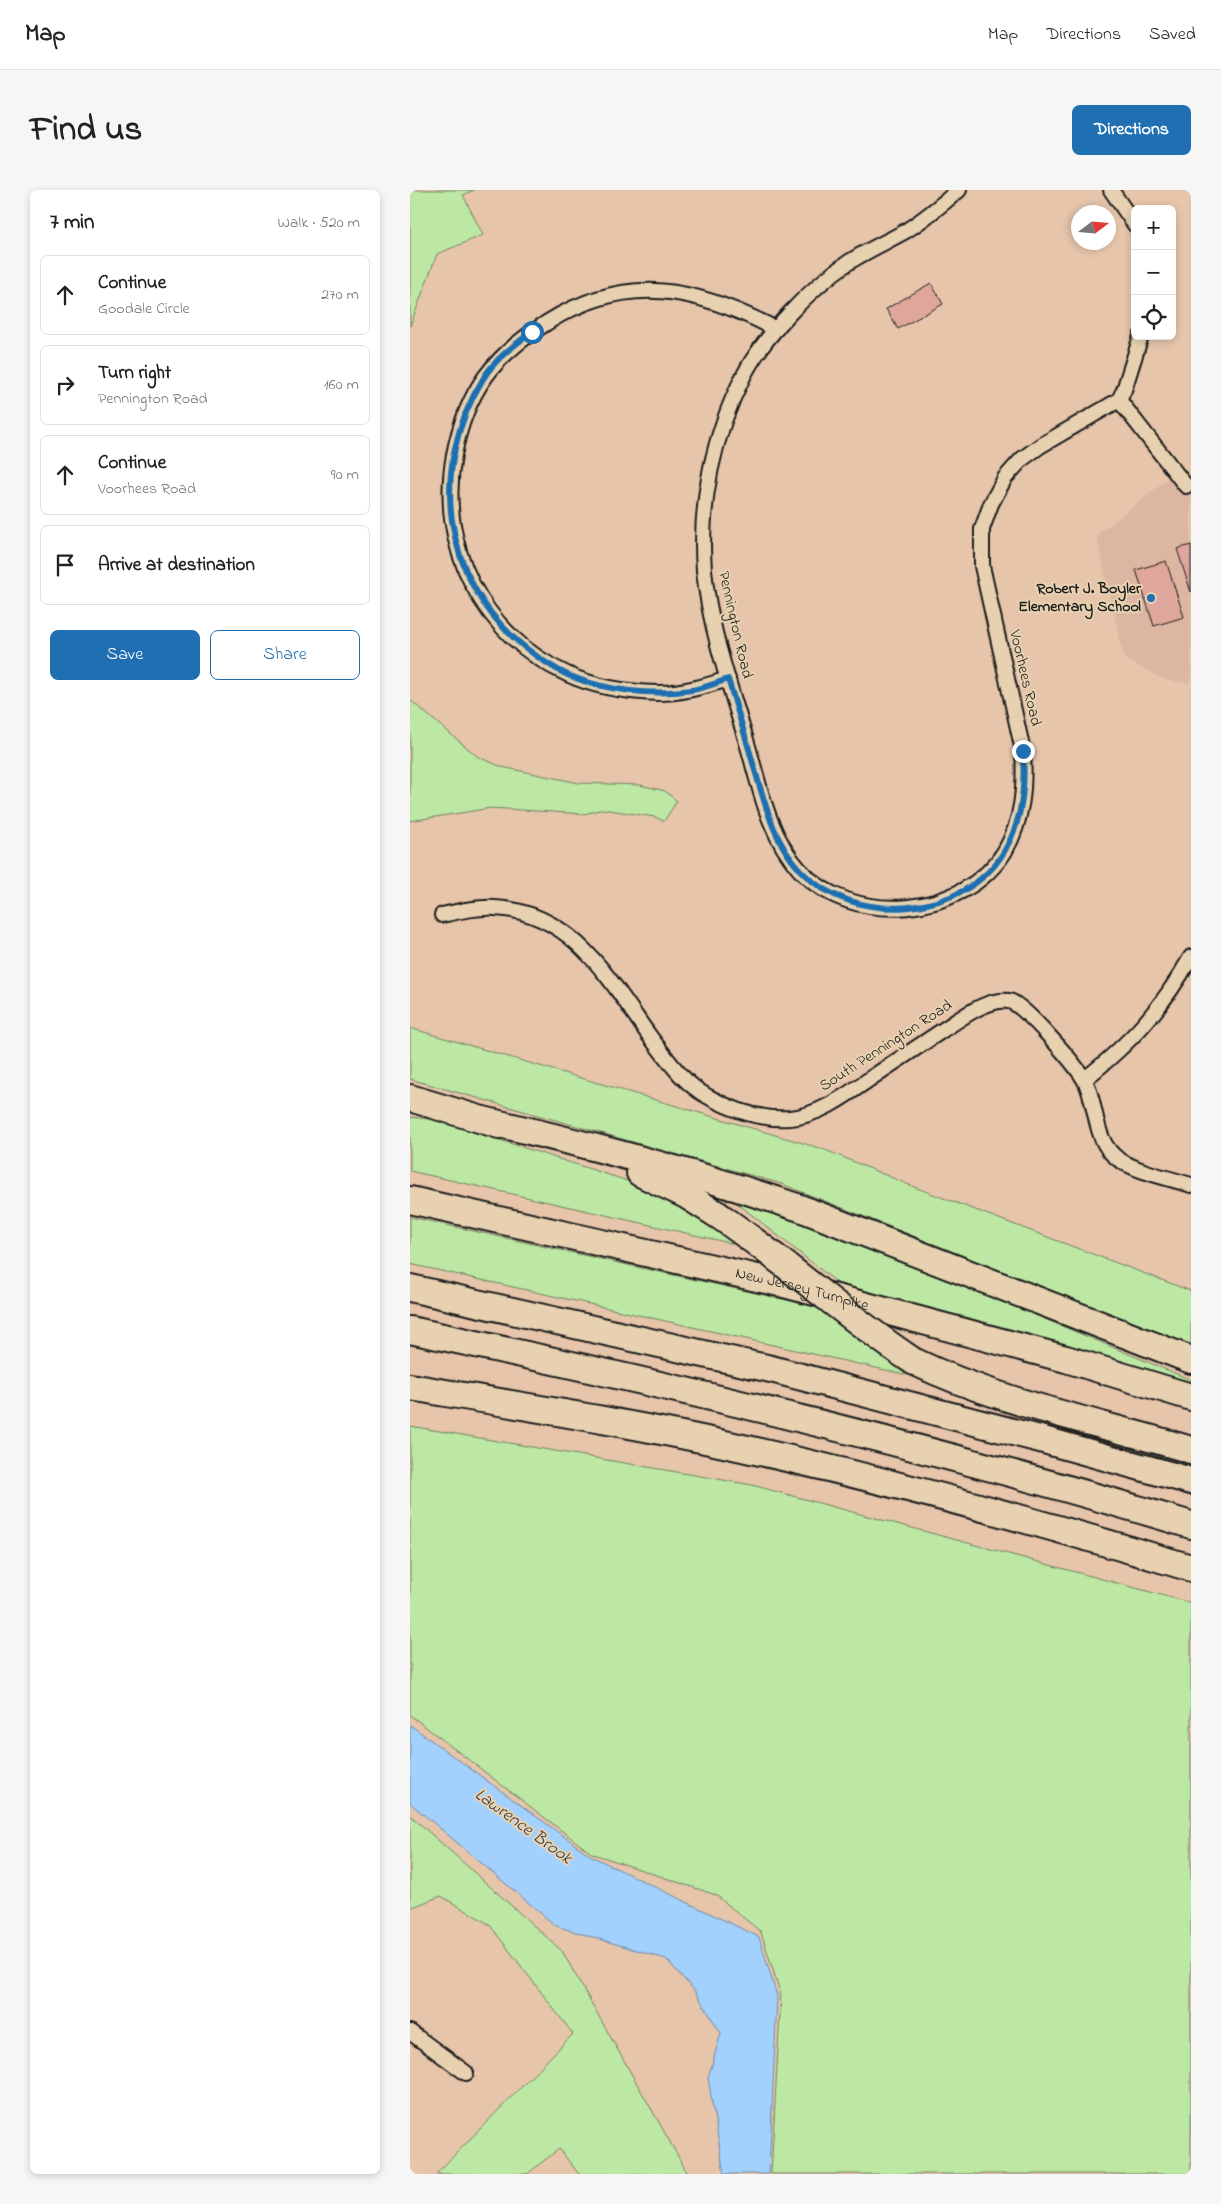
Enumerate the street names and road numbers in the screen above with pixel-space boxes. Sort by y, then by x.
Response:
street label: Pennington Road [711,569,759,681]
street label: Voorhees Road [1002,627,1048,728]
street label: South Pennington Road [815,994,957,1098]
street label: New Jersey Turnpike [733,1261,872,1318]

